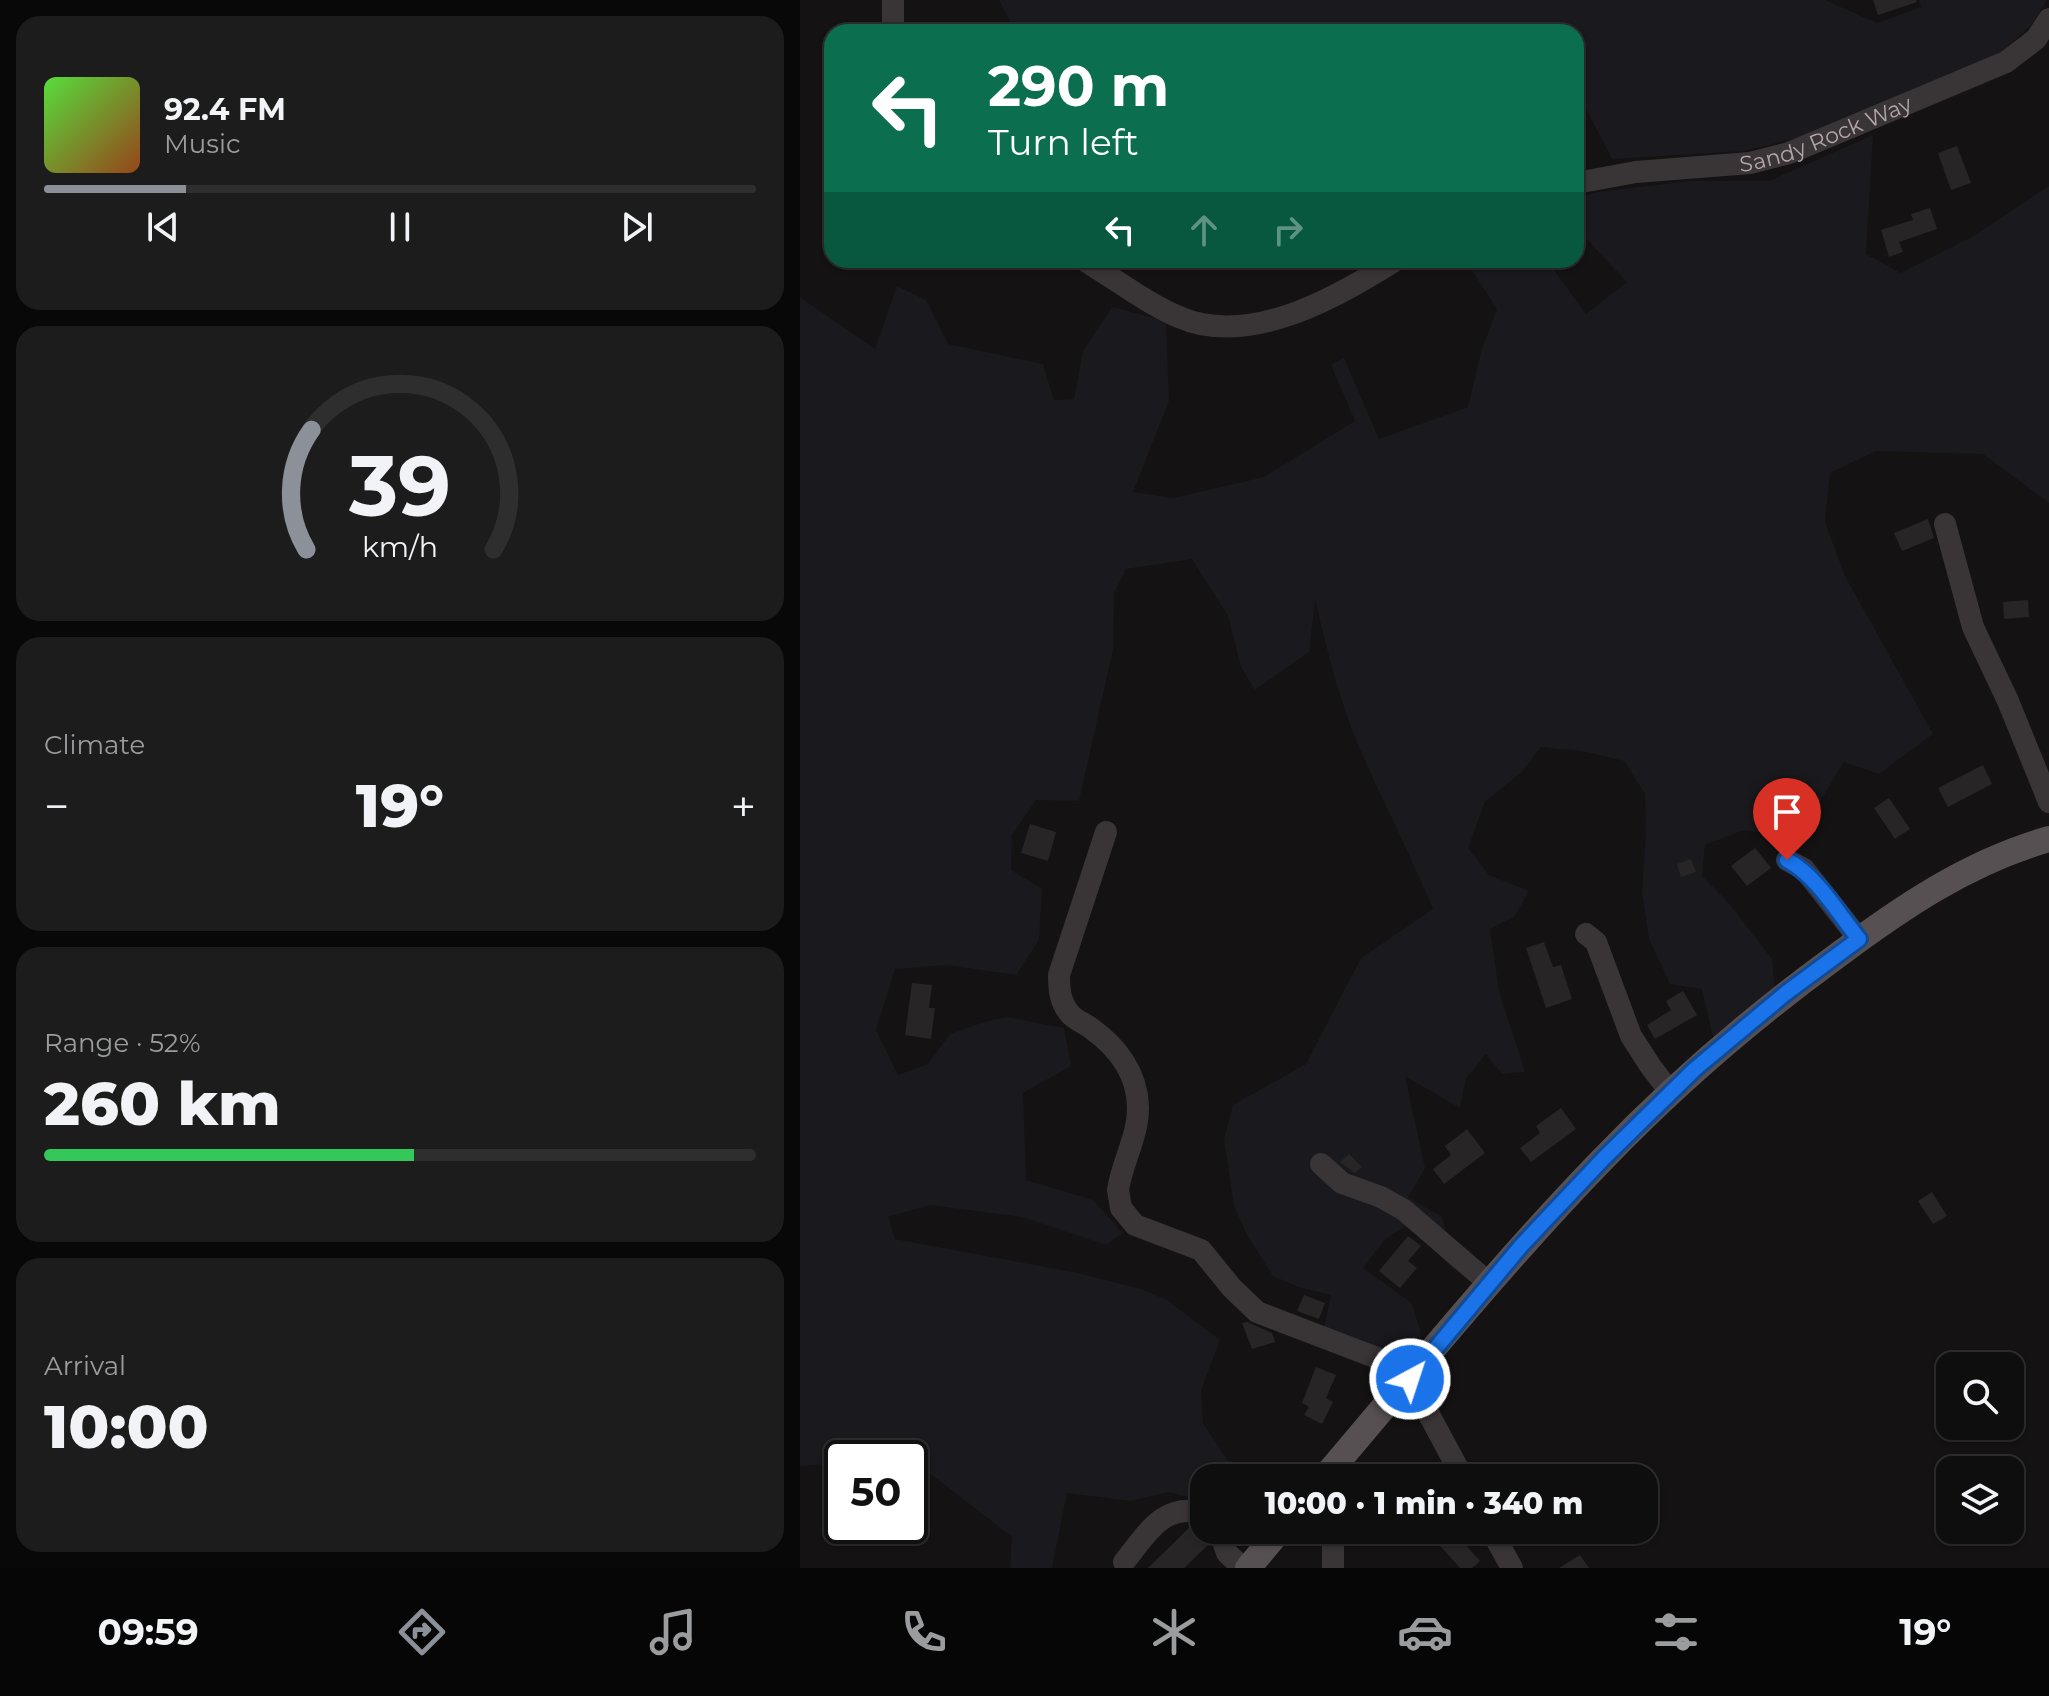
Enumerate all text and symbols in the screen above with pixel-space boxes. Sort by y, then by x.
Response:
text: 290 m [988,52,1169,120]
icon: left [856,56,960,160]
street label: Sandy Rock Way [1738,90,1916,177]
text: 92.4 FM [164,91,286,128]
text: Turn left [988,120,1139,164]
text: Music [164,128,241,160]
icon: previous [141,205,185,249]
icon: pause [378,205,422,249]
icon: next [615,205,659,249]
icon: left [1098,208,1142,252]
icon: ahead [1182,208,1226,252]
icon: right [1266,208,1310,252]
text: 39 [348,434,451,536]
text: km/h [362,529,438,564]
text: Climate [44,729,145,761]
text: 19° [356,769,444,842]
pin [1753,778,1821,860]
text: − [44,779,69,833]
text: + [731,779,756,833]
icon: arrive [1765,790,1809,834]
text: Range · 52% [44,1027,200,1059]
text: 260 km [44,1067,281,1140]
position arrow [1368,1337,1452,1421]
text: Arrival [44,1350,126,1382]
map controls [1936,1352,2024,1544]
button: search [1936,1352,2024,1440]
text: 10:00 [44,1390,209,1463]
speed limit sign: 50 [824,1440,928,1544]
button: layers [1936,1456,2024,1544]
text: 10:00 · 1 min · 340 m [1265,1485,1583,1522]
icon: directions [394,1604,450,1660]
icon: music [645,1604,701,1660]
icon: phone [896,1604,952,1660]
icon: climate [1146,1604,1202,1660]
icon: car [1397,1604,1453,1660]
icon: filters [1648,1604,1704,1660]
text: 09:59 [97,1610,199,1654]
text: 19° [1899,1610,1951,1654]

